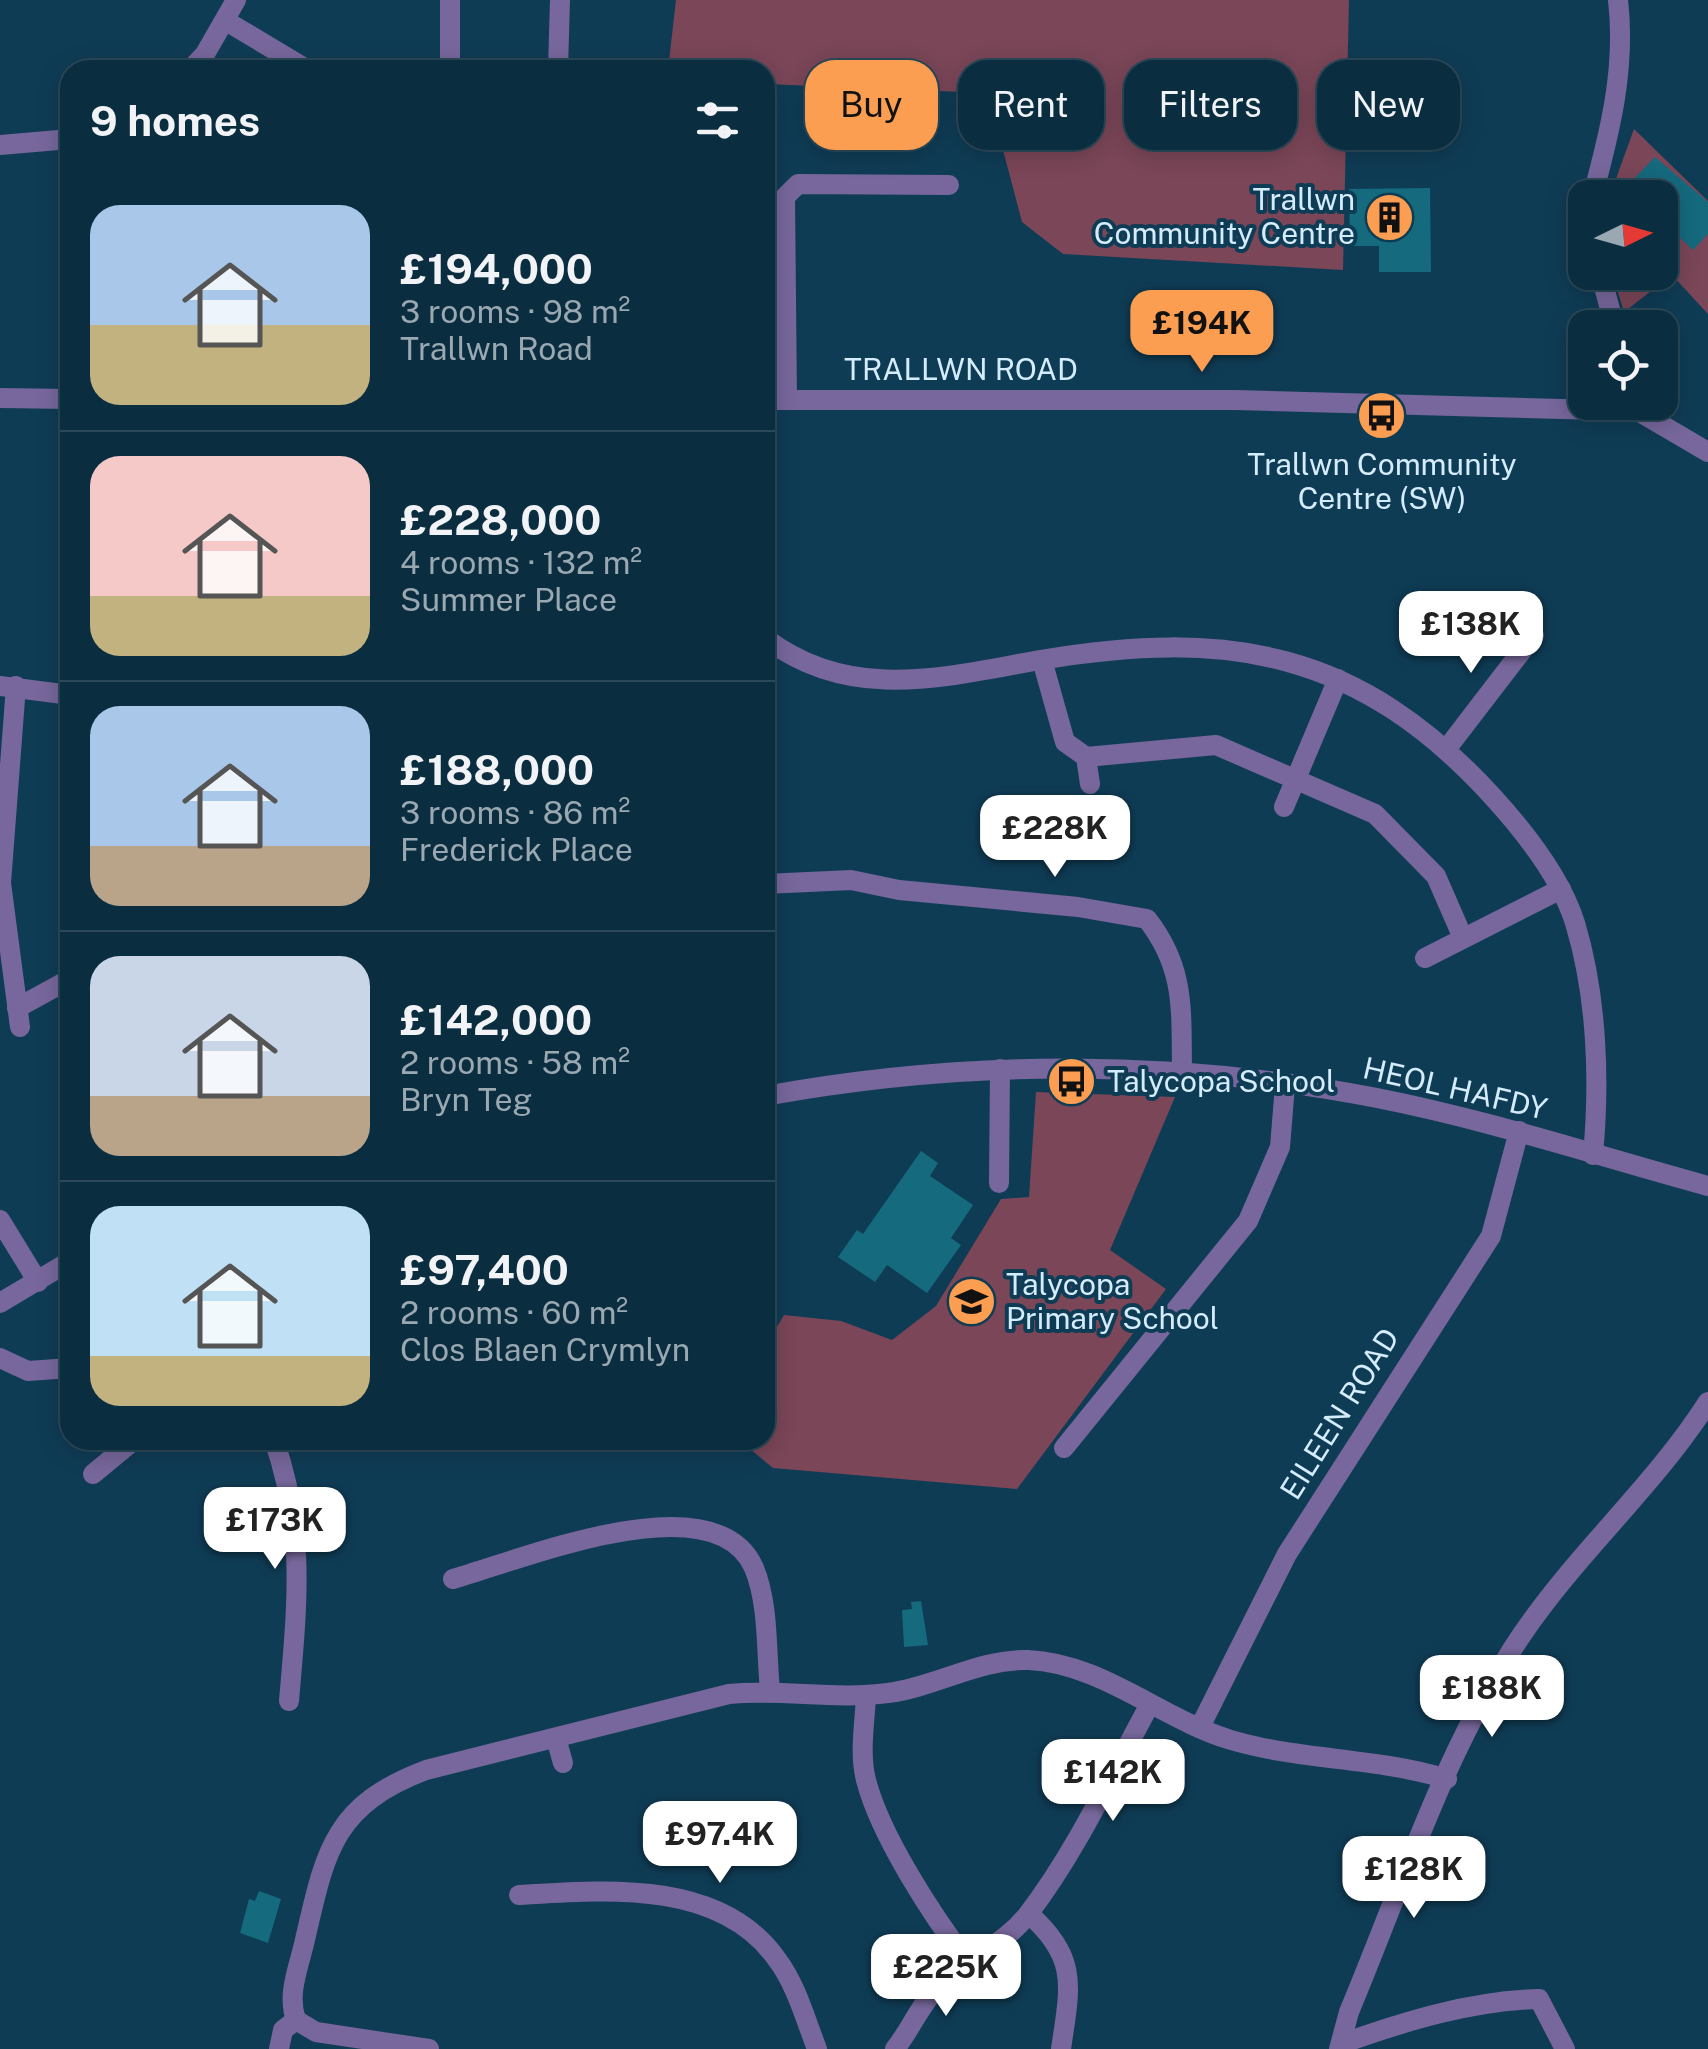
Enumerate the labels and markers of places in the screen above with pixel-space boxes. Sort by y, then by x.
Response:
place label: Trallwn Community Centre [1094,181,1355,251]
building icon: Trallwn Community Centre [1364,191,1416,243]
pin: £194K [1132,290,1272,375]
bus stop icon: Trallwn Community Centre (SW) [1356,390,1408,442]
place label: Trallwn Community Centre (SW) [1247,446,1517,516]
pin: £138K [1401,591,1541,676]
pin: £228K [985,795,1125,880]
bus stop icon: Talycopa School [1046,1056,1098,1108]
place label: Talycopa School [1107,1063,1335,1099]
place label: Talycopa Primary School [1006,1266,1219,1336]
school or university icon: Talycopa Primary School [945,1276,997,1328]
pin: £173K [205,1487,345,1572]
pin: £188K [1422,1655,1562,1740]
pin: £142K [1043,1739,1183,1824]
pin: £97.4K [639,1801,801,1886]
pin: £128K [1344,1836,1484,1921]
pin: £225K [876,1934,1016,2019]

